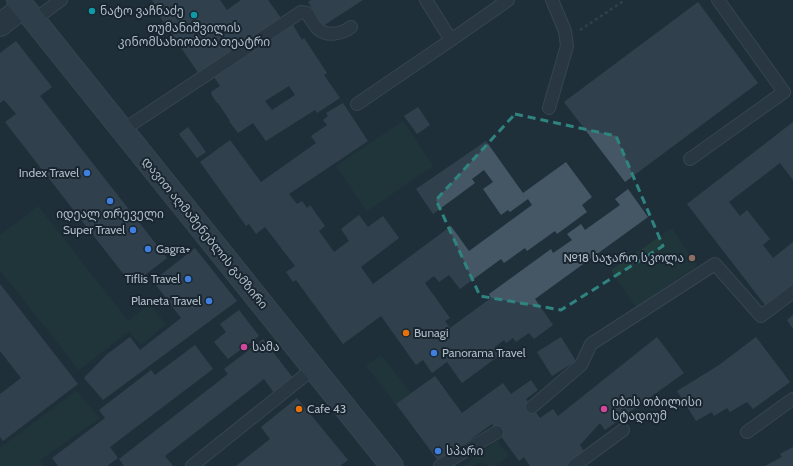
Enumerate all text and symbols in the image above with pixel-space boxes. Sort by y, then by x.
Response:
place label: ნატო ვაჩნაძე [100,3,184,18]
marker: ნატო ვაჩნაძე [87,6,97,16]
marker: თუმანიშვილის კინომსახიობთა თეატრი [189,10,199,20]
place label: თუმანიშვილის კინომსახიობთა თეატრი [118,20,270,49]
street label: დავით აღმაშენებლის გამზირი [139,154,271,312]
place label: Index Travel [19,165,79,180]
marker: Index Travel [82,168,92,178]
marker: იდეალ თრეველი [105,196,115,206]
place label: იდეალ თრეველი [56,206,164,222]
place label: Super Travel [63,222,125,237]
marker: Super Travel [128,225,138,235]
place label: Gagra+ [156,241,191,256]
marker: Gagra+ [143,244,153,254]
place label: №18 საჯარო სკოლა [564,250,684,266]
marker: №18 საჯარო სკოლა [687,253,697,263]
place label: Tiflis Travel [125,271,180,286]
marker: Tiflis Travel [183,274,193,284]
place label: Planeta Travel [131,293,201,308]
marker: Planeta Travel [204,296,214,306]
place label: Bunagi [414,325,449,340]
marker: Bunagi [401,328,411,338]
place label: სამა [252,339,280,354]
marker: სამა [239,342,249,352]
place label: Panorama Travel [442,345,526,360]
marker: Panorama Travel [429,348,439,358]
place label: იბის თბილისი სტადიუმ [612,394,702,424]
place label: Cafe 43 [307,401,346,416]
marker: Cafe 43 [294,404,304,414]
marker: იბის თბილისი სტადიუმ [599,404,609,414]
place label: სპარი [446,443,483,458]
marker: სპარი [433,446,443,456]

